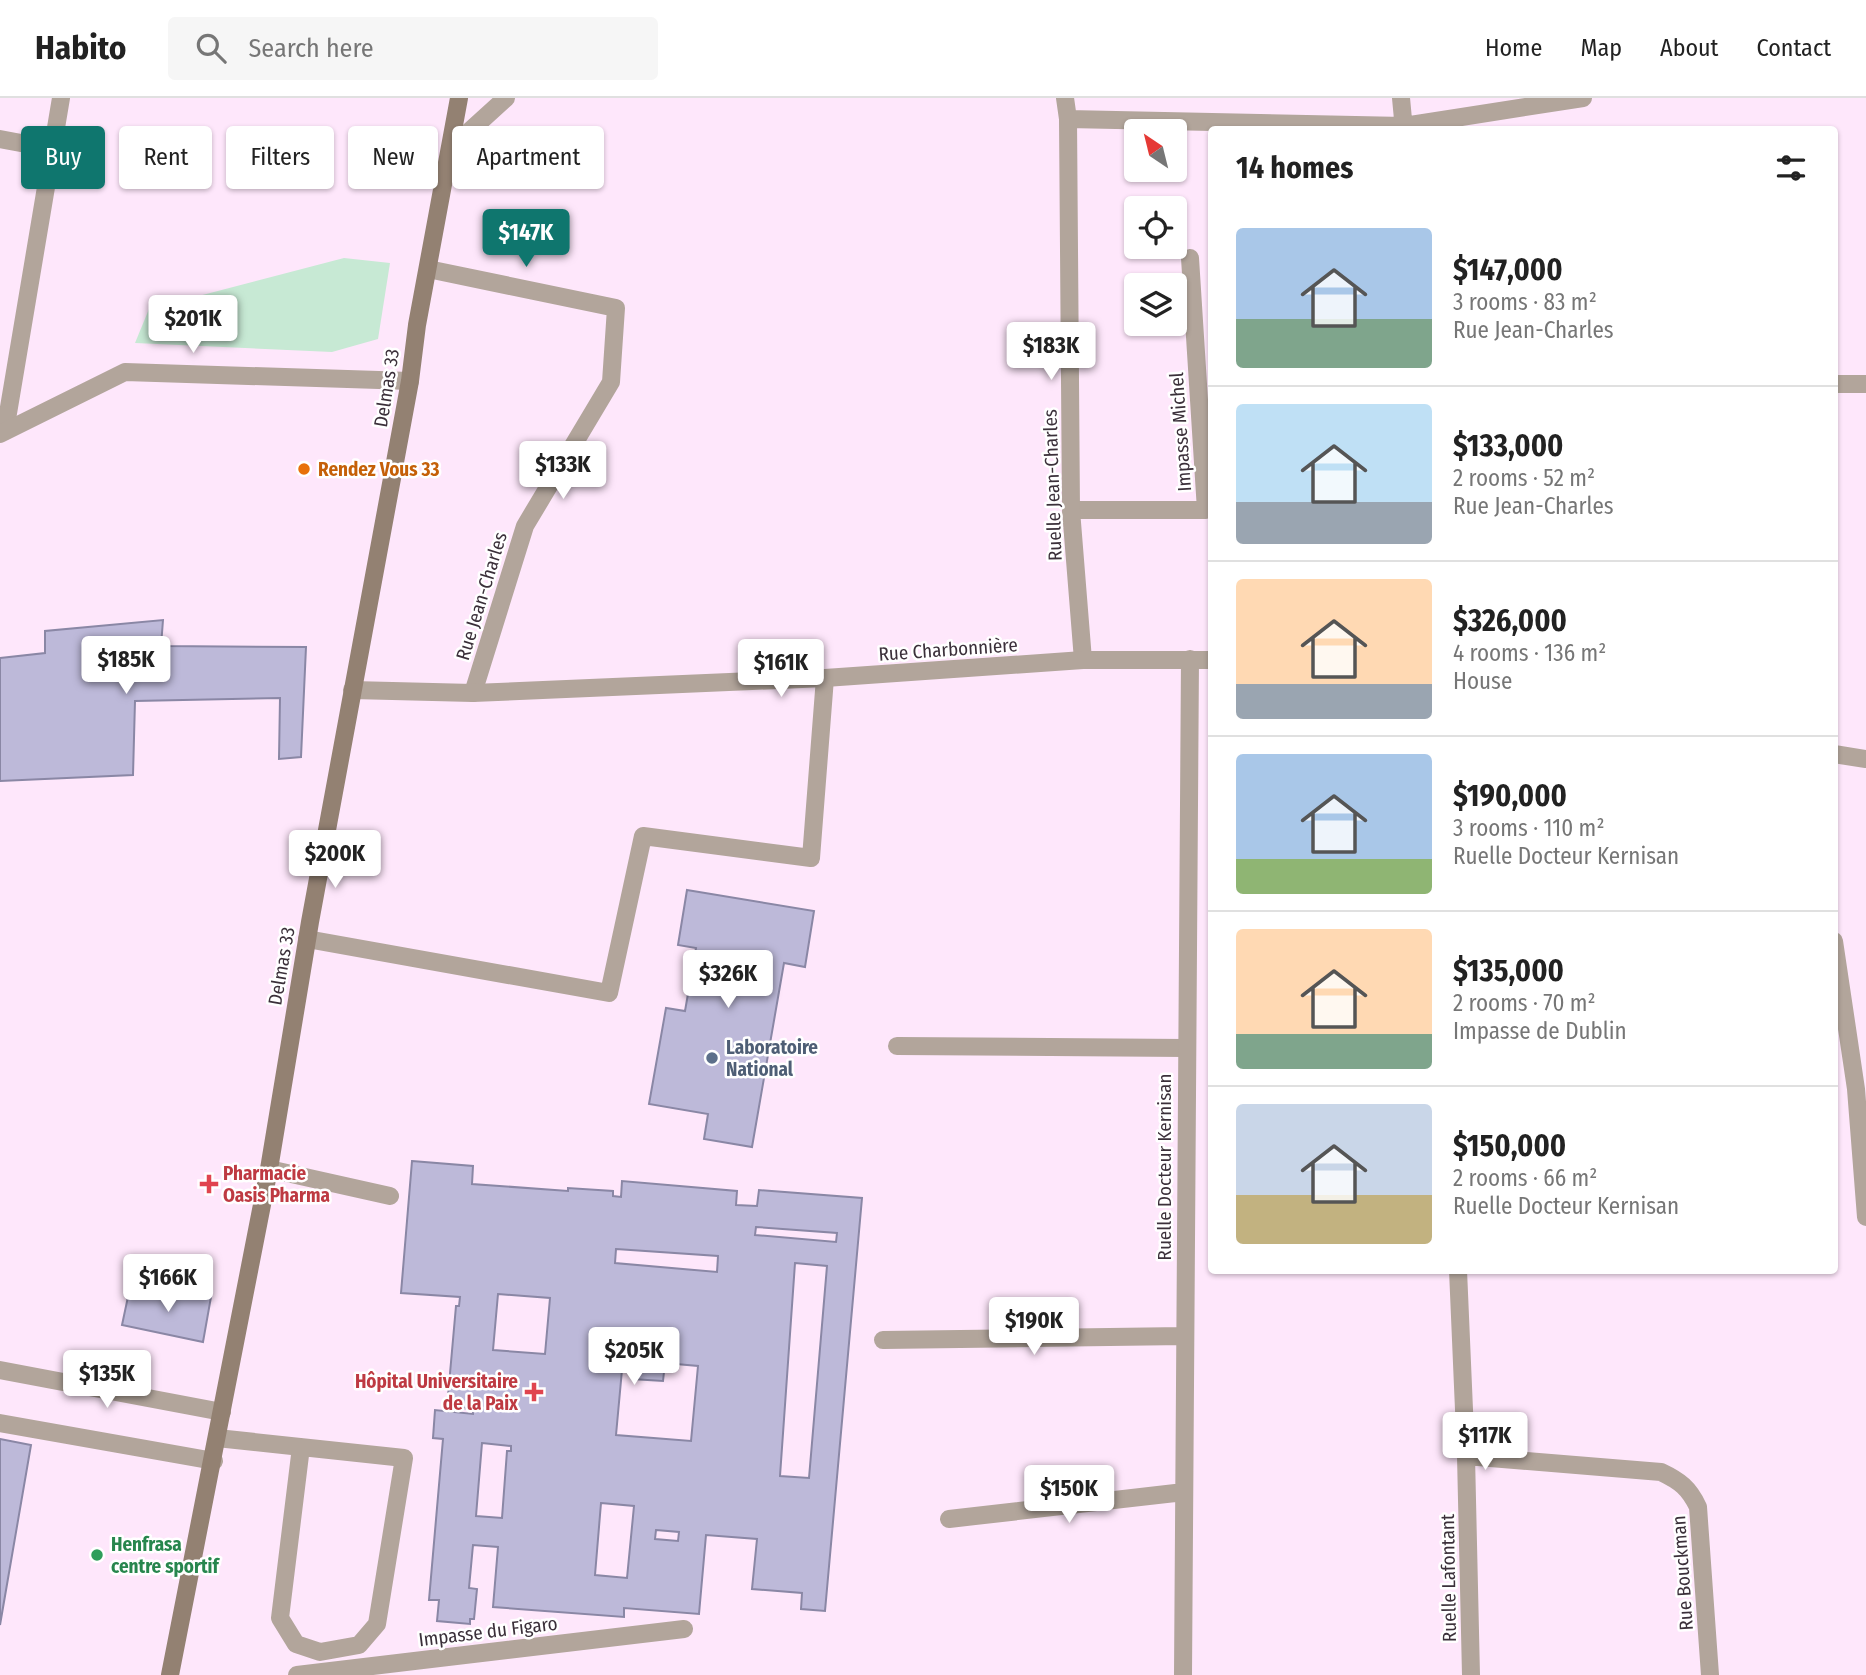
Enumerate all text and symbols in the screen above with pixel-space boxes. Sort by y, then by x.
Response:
search box [168,17,658,80]
text: Habito [35,28,126,68]
icon: search [192,29,230,67]
text: Search here [248,33,374,64]
text: Home [1485,34,1542,62]
text: Map [1580,34,1622,62]
text: About [1660,34,1718,62]
text: Contact [1756,34,1831,62]
north arrow [1124,119,1186,182]
map controls [1124,119,1187,336]
chip: Buy [21,126,105,189]
chip: Rent [119,126,212,189]
chip: Filters [226,126,334,189]
chip: New [348,126,438,189]
chip: Apartment [452,126,604,189]
icon: filters [1772,149,1810,187]
text: 14 homes [1236,150,1353,186]
button: locate [1124,196,1187,259]
pin: $147K [477,209,575,269]
text: $147K [499,218,553,246]
text: $147,000 [1453,252,1563,288]
icon: home [1292,256,1376,340]
button: layers [1124,273,1187,336]
text: 3 rooms · 83 m² [1453,288,1597,316]
pin: $201K [144,296,242,355]
text: $201K [164,304,222,332]
text: Rue Jean-Charles [1453,316,1614,344]
pin: $183K [1002,322,1100,382]
text: $183K [1023,331,1079,359]
street label: Delmas 33 [369,347,404,429]
street label: Impasse Michel [1165,372,1196,492]
street label: Ruelle Jean-Charles [1038,409,1067,561]
text: $133,000 [1453,428,1563,464]
icon: home [1292,432,1376,516]
pin: $133K [514,442,612,501]
text: $133K [535,450,591,478]
place label: Rendez Vous 33 [318,458,439,481]
marker: Rendez Vous 33 [296,461,312,477]
text: 2 rooms · 52 m² [1453,464,1595,492]
text: Rue Jean-Charles [1453,492,1614,520]
street label: Rue Jean-Charles [451,529,512,663]
text: $326,000 [1453,603,1567,639]
icon: home [1292,607,1376,691]
street label: Rue Charbonnière [878,633,1018,666]
pin: $185K [77,636,175,696]
text: 4 rooms · 136 m² [1453,639,1606,667]
pin: $161K [732,640,830,699]
text: $185K [97,645,155,673]
text: $161K [754,648,808,676]
text: House [1453,667,1512,695]
text: $190,000 [1453,778,1567,814]
icon: home [1292,782,1376,866]
text: 3 rooms · 110 m² [1453,814,1604,842]
pin: $200K [286,830,384,890]
text: $200K [305,839,365,867]
text: Ruelle Docteur Kernisan [1453,842,1679,870]
street label: Delmas 33 [263,925,300,1007]
pin: $326K [679,950,777,1010]
text: $135,000 [1453,953,1564,989]
icon: home [1292,957,1376,1041]
text: $326K [699,959,757,987]
text: 2 rooms · 70 m² [1453,989,1596,1017]
text: Impasse de Dublin [1453,1017,1627,1045]
place label: Laboratoire National [726,1036,818,1081]
marker: Laboratoire National [704,1050,720,1066]
street label: Ruelle Docteur Kernisan [1153,1074,1176,1260]
text: $150,000 [1453,1128,1566,1164]
icon: home [1292,1132,1376,1216]
place label: Pharmacie Oasis Pharma [223,1162,330,1207]
text: 2 rooms · 66 m² [1453,1164,1597,1192]
marker: Pharmacie Oasis Pharma [201,1176,217,1192]
text: Ruelle Docteur Kernisan [1453,1192,1679,1220]
pin: $166K [119,1254,217,1314]
text: $166K [139,1263,197,1291]
pin: $190K [985,1298,1083,1357]
text: $190K [1005,1306,1063,1334]
pin: $205K [585,1328,683,1387]
text: $205K [604,1336,664,1364]
pin: $135K [58,1350,156,1410]
text: $135K [79,1359,135,1387]
place label: Hôpital Universitaire de la Paix [355,1370,519,1415]
marker: Hôpital Universitaire de la Paix [524,1382,544,1402]
pin: $117K [1436,1412,1534,1472]
text: $117K [1459,1421,1511,1449]
pin: $150K [1020,1466,1118,1525]
text: $150K [1040,1474,1098,1502]
street label: Ruelle Lafontant [1436,1513,1461,1642]
street label: Rue Bouckman [1667,1515,1698,1631]
place label: Henfrasa centre sportif [111,1533,221,1578]
marker: Henfrasa centre sportif [89,1547,105,1563]
street label: Impasse du Figaro [417,1612,559,1651]

